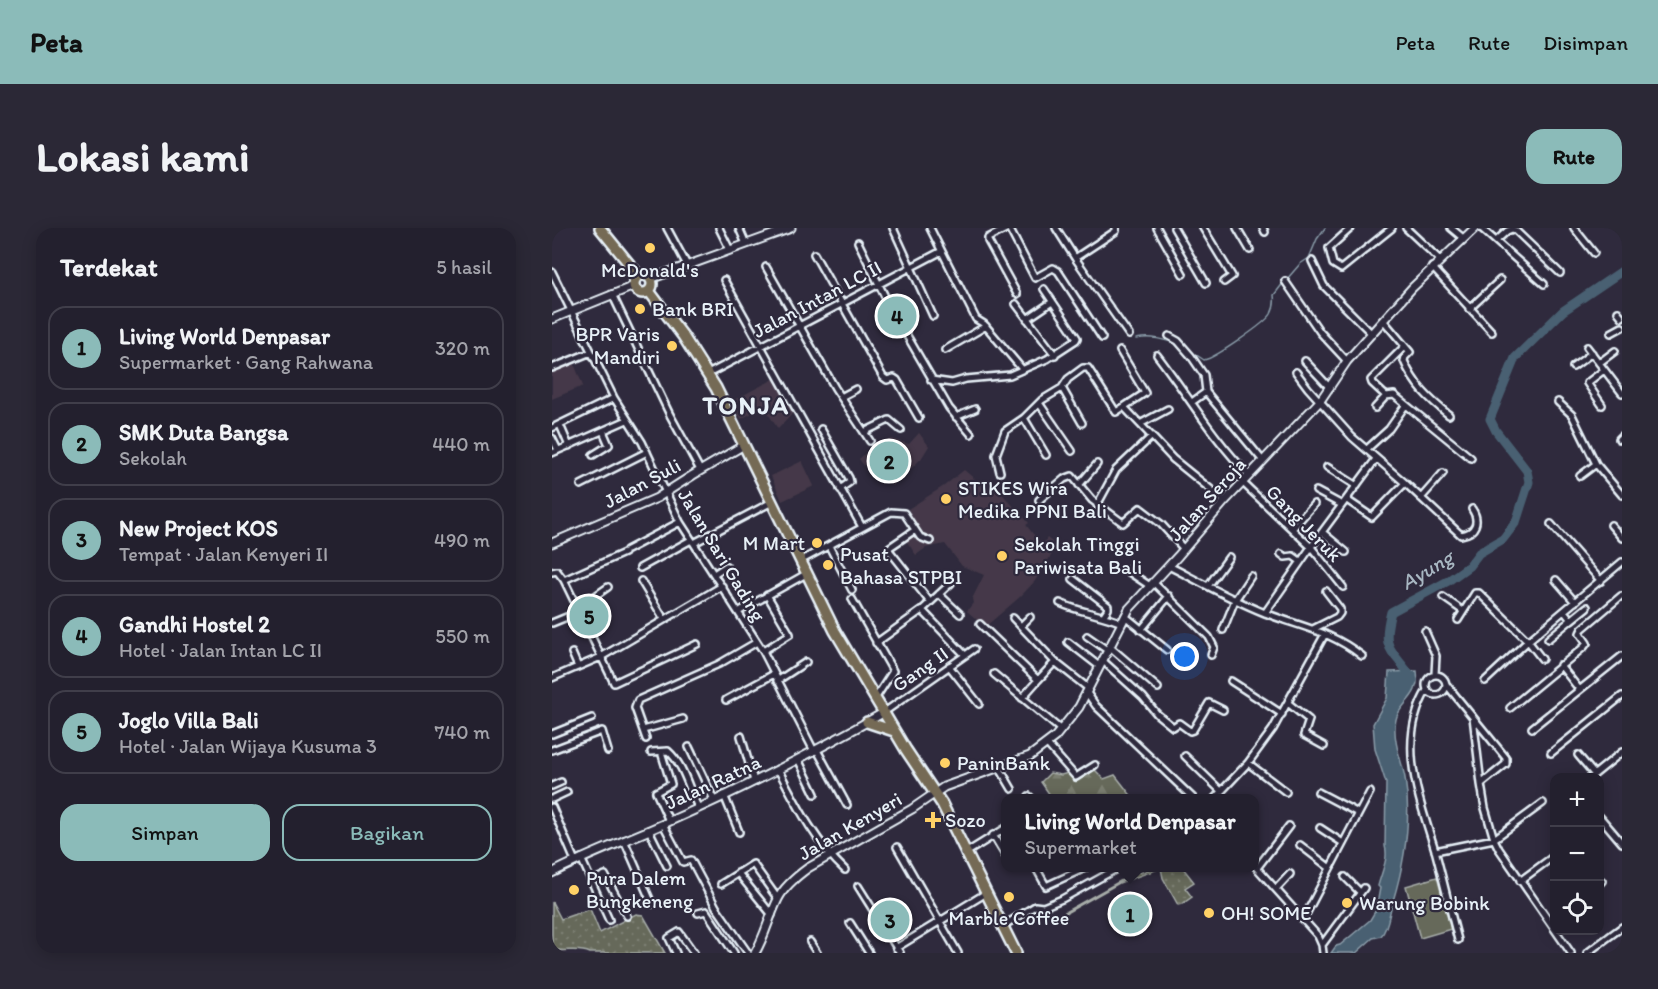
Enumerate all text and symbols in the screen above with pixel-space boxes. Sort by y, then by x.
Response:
text: Peta [30,25,83,59]
text: Peta [1395,30,1435,55]
text: Rute [1468,30,1510,55]
text: Disimpan [1543,30,1628,55]
button: Rute [1526,129,1622,184]
text: Lokasi kami [36,131,250,182]
marker: McDonald's [643,241,657,255]
text: Terdekat [60,251,158,283]
text: 5 hasil [436,255,492,279]
street label: Jalan Intan LC II [748,255,886,343]
place label: McDonald's [601,258,699,282]
pin: 4 [878,294,916,338]
place label: Bank BRI [652,297,734,321]
marker: Bank BRI [633,302,647,316]
place label: BPR Varis Mandiri [576,322,660,369]
text: Living World Denpasar [119,323,330,350]
text: 1 [77,336,86,360]
text: 320 m [435,336,490,360]
marker: BPR Varis Mandiri [665,339,679,353]
text: Supermarket · Gang Rahwana [119,350,373,374]
district label: TONJA [701,389,790,421]
text: SMK Duta Bangsa [119,419,289,446]
text: 2 [76,432,87,456]
text: 440 m [432,432,490,456]
pin: 2 [870,438,908,484]
text: Sekolah [119,446,187,470]
street label: Jalan Seroja [1163,452,1251,546]
street label: Jalan Suli [599,453,685,513]
place label: STIKES Wira Medika PPNI Bali [958,476,1107,523]
street label: Gang Jeruk [1261,479,1347,567]
street label: Jalan Sari Gading [673,484,771,626]
marker: STIKES Wira Medika PPNI Bali [939,492,953,506]
text: New Project KOS [119,515,278,542]
text: 3 [76,528,87,552]
text: 490 m [434,528,490,552]
place label: M Mart [743,531,806,555]
place label: Sekolah Tinggi Pariwisata Bali [1014,532,1142,579]
marker: M Mart [810,536,824,550]
text: Tempat · Jalan Kenyeri II [119,542,328,566]
place label: Pusat Bahasa STPBI [840,542,962,589]
water label: Ayung [1396,543,1459,595]
marker: Sekolah Tinggi Pariwisata Bali [995,549,1009,563]
marker: Pusat Bahasa STPBI [821,558,835,572]
pin: 5 [570,594,609,638]
text: Gandhi Hostel 2 [119,611,270,638]
text: 4 [75,624,88,648]
text: 550 m [435,624,490,648]
text: Hotel · Jalan Intan LC II [119,638,322,662]
street label: Gang II [887,641,953,697]
your location [1170,642,1199,671]
text: Joglo Villa Bali [119,707,259,734]
text: 5 [76,720,87,744]
text: 740 m [434,720,490,744]
text: Hotel · Jalan Wijaya Kusuma 3 [119,734,377,758]
street label: Jalan Ratna [662,749,765,815]
place label: PaninBank [957,751,1051,775]
marker: PaninBank [938,756,952,770]
map controls [1550,773,1604,935]
button: + [1550,773,1604,827]
street label: Jalan Kenyeri [794,787,906,865]
popup [1001,794,1259,872]
button: Simpan [60,804,270,861]
button: Bagikan [282,804,492,861]
place label: Sozo [945,808,986,832]
text: Living World Denpasar [1025,808,1235,835]
marker: Sozo [926,813,940,827]
button: − [1550,827,1604,881]
text: Supermarket [1025,835,1137,859]
place label: Pura Dalem Bungkeneng [586,866,694,913]
button: locate [1550,881,1604,935]
marker: Pura Dalem Bungkeneng [567,883,581,897]
marker: Marble Coffee [1002,890,1016,904]
place label: Warung Bobink [1359,891,1490,915]
pin: 1 [1110,892,1150,936]
marker: Warung Bobink [1340,896,1354,910]
pin: 3 [870,898,910,942]
place label: OH! SOME [1221,901,1311,925]
place label: Marble Coffee [949,906,1069,930]
marker: OH! SOME [1202,906,1216,920]

